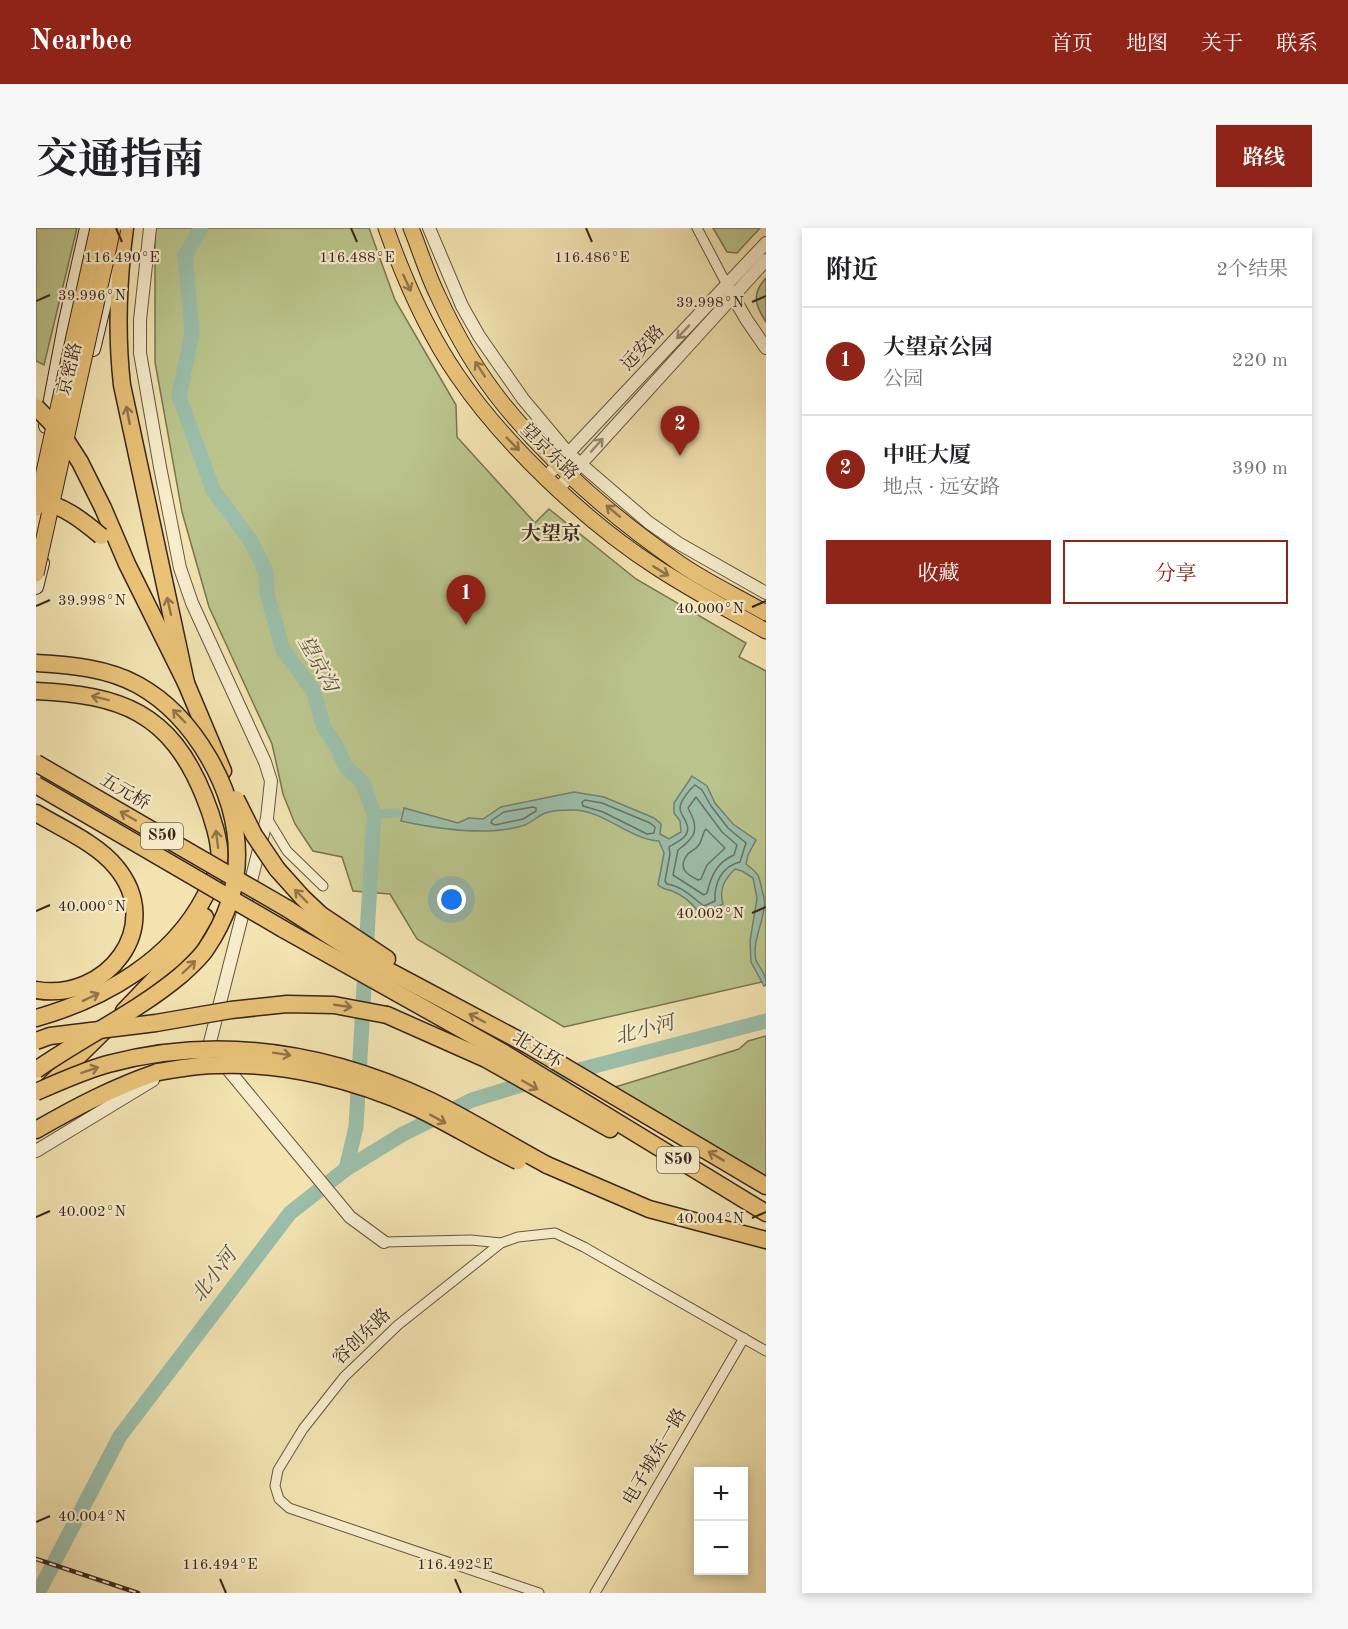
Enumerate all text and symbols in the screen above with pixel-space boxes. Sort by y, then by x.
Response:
text: Nearbee [30,28,132,56]
text: 首页 [1051,34,1093,55]
text: 地图 [1126,34,1168,55]
text: 关于 [1201,34,1243,55]
text: 联系 [1276,34,1318,55]
button: 路线 [1216,125,1312,187]
text: 交通指南 [36,141,204,183]
text: 116.490°E [84,251,160,266]
text: 116.488°E [319,251,395,266]
text: 116.486°E [554,251,630,266]
text: 附近 [826,258,878,284]
text: 2个结果 [1216,260,1288,280]
one-way arrow [401,273,413,291]
text: 39.996°N [58,289,126,304]
text: 39.998°N [676,296,744,311]
street label: 远安路 [617,321,668,374]
one-way arrow [676,324,690,339]
text: 大望京公园 [883,337,993,359]
street label: 京密路 [53,340,85,397]
text: 1 [840,351,851,371]
text: 220 m [1232,351,1288,371]
one-way arrow [474,362,486,378]
text: 公园 [883,370,923,390]
one-way arrow [122,406,133,425]
pin: 2 [660,406,700,456]
street label: 望京东路 [517,419,583,483]
one-way arrow [506,437,521,452]
one-way arrow [590,438,604,453]
text: 中旺大厦 [883,445,971,467]
text: 2 [840,459,851,479]
text: 390 m [1232,459,1288,479]
text: 地点 · 远安路 [883,478,1000,498]
one-way arrow [606,504,621,518]
district label: 大望京 [521,522,581,545]
button: 收藏 [826,540,1051,604]
button: 分享 [1063,540,1288,604]
one-way arrow [652,565,669,577]
pin: 1 [446,576,486,625]
text: 39.998°N [58,594,126,609]
one-way arrow [163,596,174,616]
text: 40.000°N [676,602,744,617]
water label: 望京沟 [294,632,343,698]
one-way arrow [91,692,110,704]
one-way arrow [171,709,186,724]
street label: 五元桥 [97,769,154,813]
one-way arrow [120,810,137,822]
road number: S50 [141,823,183,849]
one-way arrow [211,830,222,850]
your location [437,885,466,914]
one-way arrow [294,888,308,903]
text: 40.000°N [58,900,126,915]
text: 40.002°N [676,907,744,922]
one-way arrow [181,960,196,974]
one-way arrow [81,991,99,1003]
one-way arrow [333,1001,353,1012]
water label: 北小河 [613,1011,679,1048]
one-way arrow [468,1012,486,1023]
street label: 北五环 [509,1028,565,1072]
one-way arrow [272,1049,292,1060]
one-way arrow [80,1064,99,1075]
one-way arrow [521,1079,538,1091]
one-way arrow [429,1114,446,1126]
road number: S50 [657,1147,699,1173]
one-way arrow [708,1150,725,1162]
text: 40.002°N [58,1205,126,1220]
text: 40.004°N [676,1212,744,1227]
water label: 北小河 [187,1242,243,1306]
street label: 容创东路 [328,1304,394,1368]
street label: 电子城东一路 [618,1405,690,1508]
map controls [694,1467,748,1575]
button: + [694,1467,748,1521]
text: 40.004°N [58,1510,126,1525]
button: − [694,1521,748,1575]
text: 116.494°E [182,1558,258,1573]
text: 116.492°E [417,1558,493,1573]

